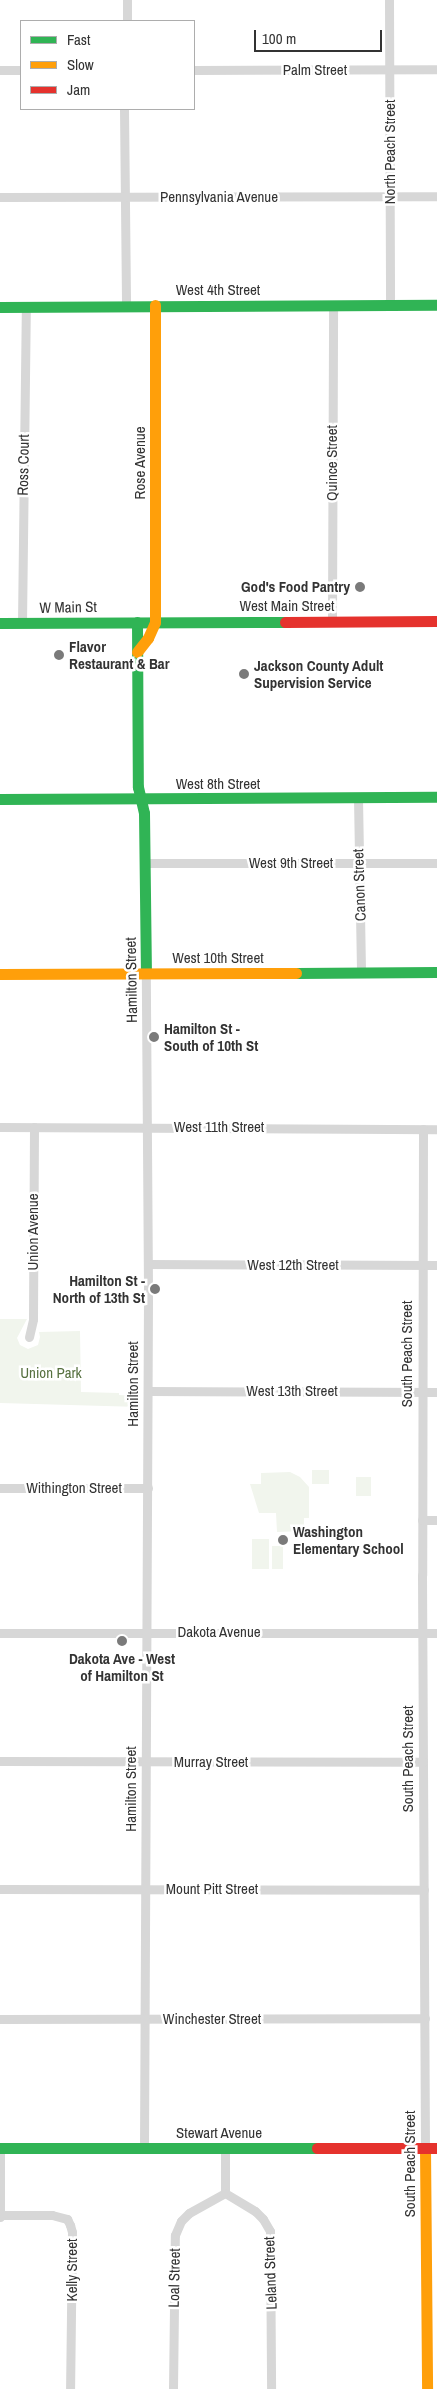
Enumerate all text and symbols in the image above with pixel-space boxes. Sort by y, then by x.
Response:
legend [20,20,195,110]
scale bar [257,20,384,52]
text: 100 m [262,28,296,49]
text: Fast [67,29,90,50]
text: Slow [67,54,94,75]
street label: Palm Street [283,61,347,79]
text: Jam [67,79,90,100]
street label: North Peach Street [381,100,399,204]
street label: Pennsylvania Avenue [160,188,278,206]
street label: West 4th Street [176,281,260,299]
street label: Quince Street [323,425,341,501]
street label: Rose Avenue [131,426,149,500]
street label: Ross Court [13,434,33,496]
place label: God's Food Pantry [241,578,350,596]
marker: God's Food Pantry [354,581,366,593]
street label: West Main Street [240,597,334,615]
street label: W Main St [39,598,97,616]
place label: Flavor Restaurant & Bar [69,637,169,672]
marker: Flavor Restaurant & Bar [53,649,65,661]
place label: Jackson County Adult Supervision Service [254,656,384,691]
marker: Jackson County Adult Supervision Service [238,668,250,680]
street label: West 8th Street [176,775,260,793]
street label: Canon Street [349,848,369,922]
street label: West 9th Street [249,854,333,872]
street label: Hamilton Street [121,937,141,1023]
street label: West 10th Street [172,949,264,967]
place label: Hamilton St - South of 10th St [164,1019,258,1054]
marker: Hamilton St - South of 10th St [148,1031,160,1043]
street label: West 11th Street [174,1118,264,1136]
street label: Union Avenue [24,1193,42,1271]
street label: West 12th Street [247,1256,339,1274]
place label: Hamilton St - North of 13th St [53,1271,145,1306]
marker: Hamilton St - North of 13th St [149,1283,161,1295]
street label: South Peach Street [398,1301,416,1407]
street label: Hamilton Street [124,1341,142,1427]
park label: Union Park [20,1364,82,1382]
street label: West 13th Street [246,1382,338,1400]
street label: Withington Street [26,1479,122,1497]
place label: Washington Elementary School [293,1522,404,1557]
marker: Washington Elementary School [277,1534,289,1546]
street label: Dakota Avenue [177,1623,261,1641]
marker: Dakota Ave - West of Hamilton St [116,1635,128,1647]
place label: Dakota Ave - West of Hamilton St [69,1649,175,1684]
street label: South Peach Street [399,1706,417,1812]
street label: Hamilton Street [122,1746,140,1832]
street label: Murray Street [174,1753,248,1771]
street label: Mount Pitt Street [166,1880,258,1898]
street label: Winchester Street [163,2010,261,2028]
street label: South Peach Street [401,2111,419,2217]
street label: Stewart Avenue [176,2124,262,2142]
street label: Leland Street [260,2236,280,2310]
street label: Kelly Street [63,2239,81,2301]
street label: Loal Street [164,2248,184,2308]

